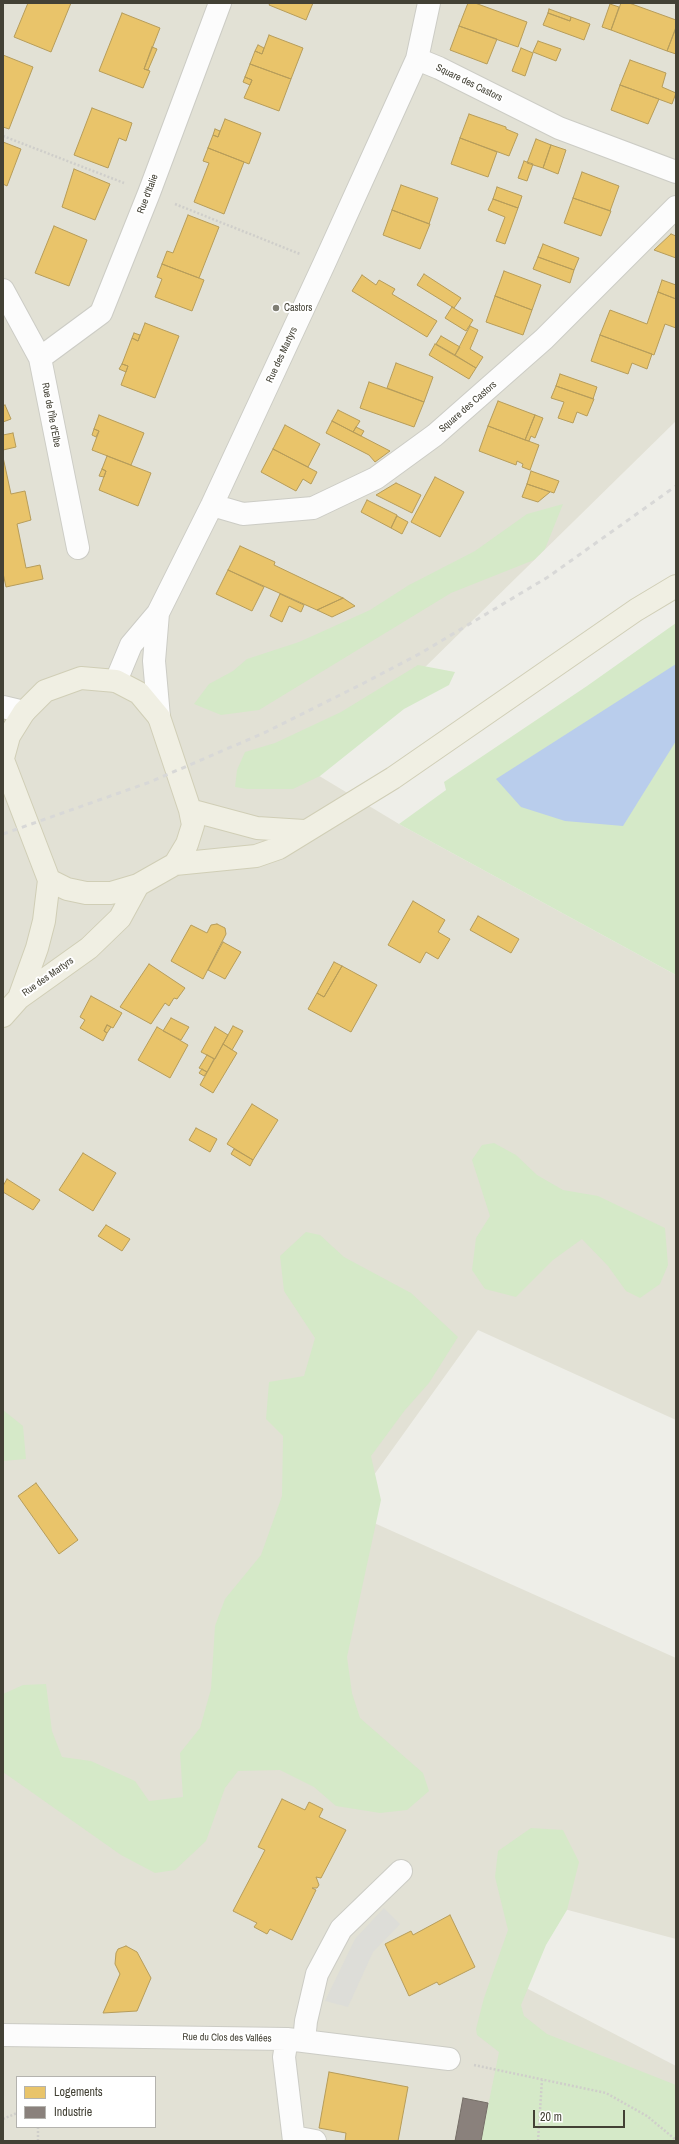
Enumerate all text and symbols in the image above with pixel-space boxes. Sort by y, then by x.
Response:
street label: Square des Castors [434,62,504,104]
street label: Rue d'Italie [135,173,161,215]
place label: Castors [284,302,312,314]
marker: Castors [271,303,281,313]
street label: Rue des Martyrs [264,325,300,385]
street label: Square des Castors [437,379,499,435]
street label: Rue de l'Île d'Elbe [39,382,63,448]
street label: Rue des Martyrs [20,955,76,999]
street label: Rue du Clos des Vallées [182,2031,272,2045]
legend [16,2076,156,2128]
text: Logements [54,2084,103,2100]
scale bar [535,2102,627,2128]
text: Industrie [54,2104,92,2120]
text: 20 m [540,2109,562,2125]

